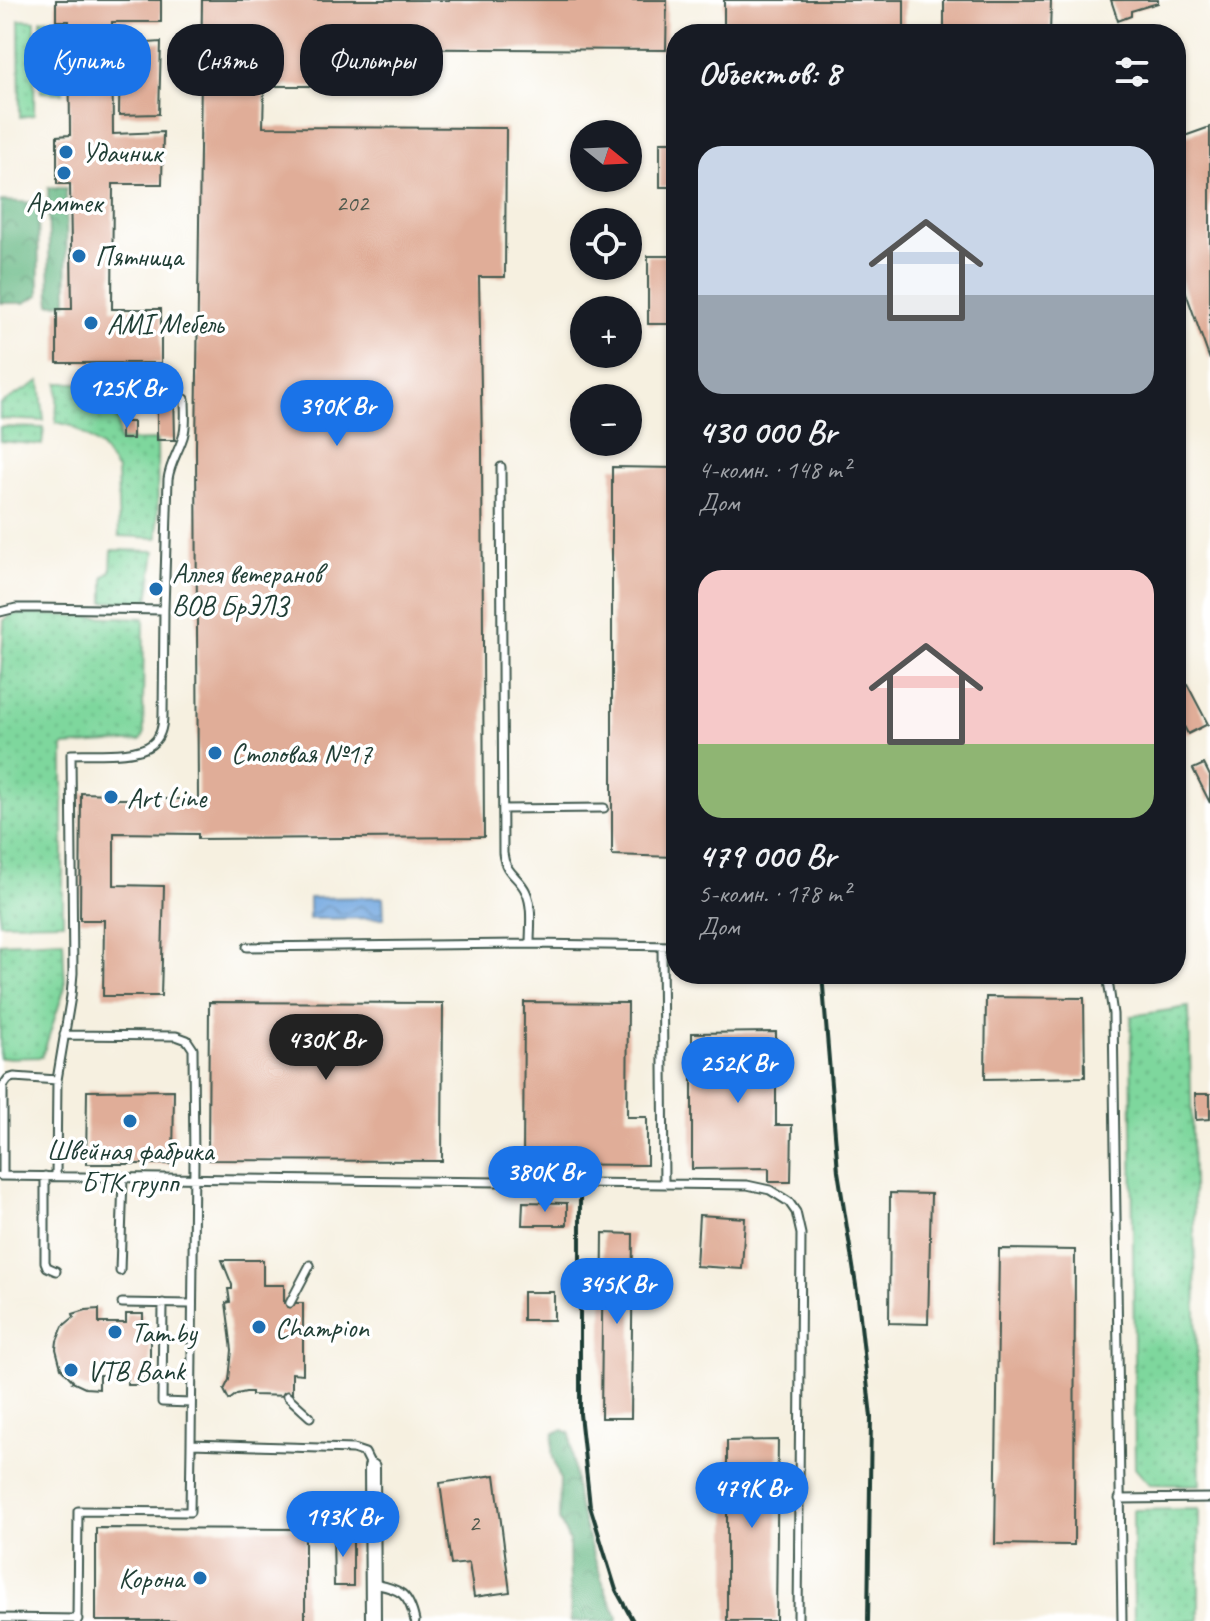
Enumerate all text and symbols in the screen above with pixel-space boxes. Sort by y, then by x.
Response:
chip: Купить [24,24,151,96]
chip: Снять [167,24,284,96]
chip: Фильтры [300,24,443,96]
icon: filters [1110,50,1154,94]
text: Объектов: 8 [698,51,840,94]
north arrow [570,120,642,192]
map controls [570,120,642,456]
place label: Удачник [82,135,165,170]
marker: Удачник [57,143,75,161]
marker: Армтек [55,164,73,182]
place label: Армтек [26,185,105,220]
house number: 202 [336,188,370,218]
icon: home [854,198,998,342]
button: locate [570,208,642,280]
place label: Пятница [95,239,185,274]
marker: Пятница [70,247,88,265]
button: + [570,296,642,368]
place label: AMI Мебель [107,306,226,341]
marker: AMI Мебель [82,314,100,332]
pin: 125K Br [53,362,201,430]
text: 125K Br [88,371,166,404]
pin: 390K Br [263,380,411,448]
button: − [570,384,642,456]
text: 390K Br [298,389,376,422]
text: 430 000 Br [698,410,836,453]
text: 4-комн. · 148 m² [698,453,850,486]
text: Дом [698,486,740,519]
place label: Аллея ветеранов ВОВ БрЭЛЗ [172,556,328,623]
marker: Аллея ветеранов ВОВ БрЭЛЗ [147,580,165,598]
icon: home [854,622,998,766]
place label: Столовая №17 [231,736,373,771]
marker: Столовая №17 [206,744,224,762]
place label: Art Line [127,780,208,815]
marker: Art Line [102,788,120,806]
text: 479 000 Br [698,834,836,877]
text: 5-комн. · 178 m² [698,877,850,910]
text: Дом [698,910,740,943]
pin: 430K Br [252,1014,400,1082]
text: 430K Br [287,1023,365,1056]
pin: 252K Br [664,1037,812,1105]
text: 252K Br [699,1046,777,1079]
marker: Швейная фабрика БТК групп [121,1112,139,1130]
place label: Швейная фабрика БТК групп [46,1133,215,1200]
pin: 380K Br [471,1146,619,1214]
text: 380K Br [506,1155,584,1188]
pin: 345K Br [543,1258,691,1326]
text: 345K Br [578,1267,656,1300]
place label: Champion [275,1310,370,1345]
place label: Tam.by [131,1315,199,1350]
marker: Champion [250,1318,268,1336]
marker: Tam.by [106,1323,124,1341]
place label: VTB Bank [87,1353,187,1388]
marker: VTB Bank [62,1361,80,1379]
pin: 479K Br [678,1462,826,1530]
text: 479K Br [713,1471,791,1504]
pin: 193K Br [269,1491,417,1559]
text: 193K Br [304,1500,382,1533]
house number: 2 [469,1508,482,1538]
place label: Корона [118,1561,187,1596]
marker: Корона [191,1569,209,1587]

